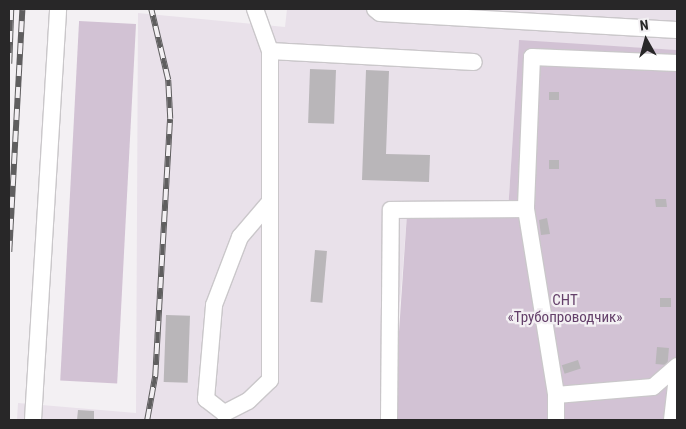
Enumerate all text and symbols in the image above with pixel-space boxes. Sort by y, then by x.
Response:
north arrow [621,15,671,65]
text: N [639,17,649,34]
park label: СНТ «Трубопроводчик» [508,291,622,326]

